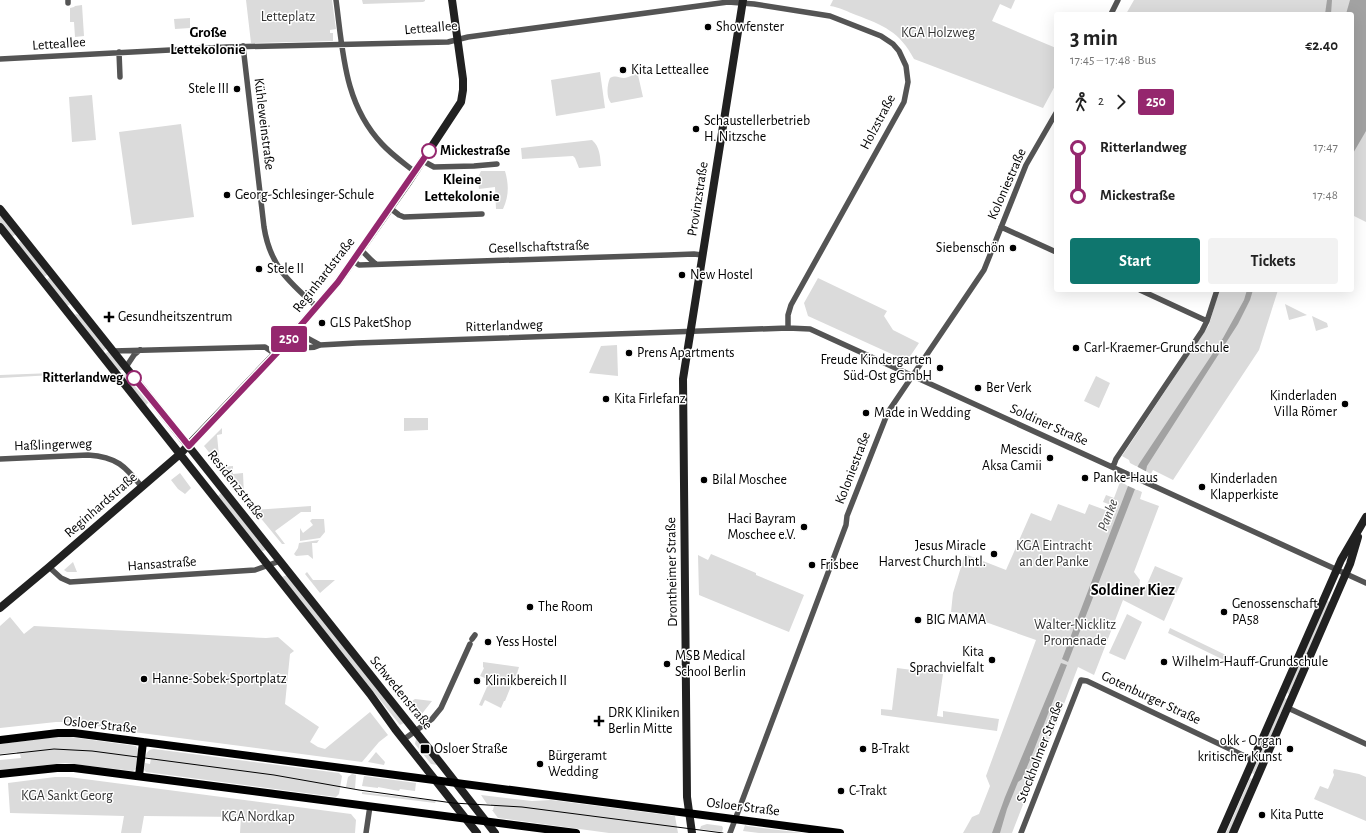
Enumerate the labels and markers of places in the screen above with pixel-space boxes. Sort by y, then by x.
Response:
place label: Showfenster [716,20,784,34]
marker: Showfenster [703,22,713,32]
place label: Kita Letteallee [631,63,709,77]
marker: Kita Letteallee [618,65,628,75]
place label: Stele III [188,82,229,96]
marker: Stele III [232,84,242,94]
place label: Schaustellerbetrieb H. Nitzsche [704,114,810,144]
marker: Schaustellerbetrieb H. Nitzsche [691,124,701,134]
marker: Mickestraße [421,143,437,159]
place label: Mickestraße [440,144,510,158]
place label: Georg-Schlesinger-Schule [235,188,374,202]
marker: Georg-Schlesinger-Schule [222,190,232,200]
place label: Siebenschön [936,241,1005,255]
marker: Siebenschön [1008,243,1018,253]
place label: Stele II [267,262,304,276]
marker: Stele II [254,264,264,274]
place label: New Hostel [690,268,753,282]
marker: New Hostel [677,270,687,280]
place label: Gesundheitszentrum [118,310,232,324]
marker: Gesundheitszentrum [103,311,115,323]
place label: GLS PaketShop [330,316,411,330]
marker: GLS PaketShop [317,318,327,328]
place label: Carl-Kraemer-Grundschule [1084,341,1229,355]
marker: Carl-Kraemer-Grundschule [1071,343,1081,353]
place label: Prens Apartments [637,346,735,360]
marker: Prens Apartments [624,348,634,358]
place label: Freude Kindergarten Süd-Ost gGmbH [820,353,932,383]
marker: Freude Kindergarten Süd-Ost gGmbH [935,363,945,373]
marker: Ritterlandweg [126,370,142,386]
place label: Ritterlandweg [42,371,124,385]
place label: Ber Verk [986,381,1032,395]
marker: Ber Verk [973,383,983,393]
place label: Kinderladen Villa Römer [1270,389,1337,419]
place label: Kita Firlefanz [614,392,686,406]
marker: Kita Firlefanz [601,394,611,404]
marker: Kinderladen Villa Römer [1340,399,1350,409]
place label: Made in Wedding [874,406,971,420]
marker: Made in Wedding [861,408,871,418]
place label: Mescidi Aksa Camii [982,443,1042,473]
marker: Mescidi Aksa Camii [1045,453,1055,463]
place label: Panke-Haus [1093,471,1158,485]
place label: Kinderladen Klapperkiste [1210,472,1279,502]
place label: Bilal Moschee [712,473,787,487]
marker: Panke-Haus [1080,473,1090,483]
marker: Bilal Moschee [699,475,709,485]
marker: Kinderladen Klapperkiste [1197,482,1207,492]
place label: Haci Bayram Moschee e.V. [727,512,796,542]
marker: Haci Bayram Moschee e.V. [799,522,809,532]
place label: Jesus Miracle Harvest Church Intl. [879,539,986,569]
marker: Jesus Miracle Harvest Church Intl. [989,549,999,559]
place label: Frisbee [820,558,859,572]
marker: Frisbee [807,560,817,570]
place label: Genossenschaft PA58 [1232,597,1318,627]
place label: The Room [538,600,593,614]
marker: The Room [525,602,535,612]
marker: Genossenschaft PA58 [1219,607,1229,617]
place label: BIG MAMA [926,613,986,627]
marker: BIG MAMA [913,615,923,625]
place label: Yess Hostel [496,635,557,649]
marker: Yess Hostel [483,637,493,647]
place label: Kita Sprachvielfalt [909,645,985,675]
place label: MSB Medical School Berlin [675,649,746,679]
marker: Kita Sprachvielfalt [987,655,997,665]
place label: Wilhelm-Hauff-Grundschule [1172,655,1328,669]
marker: Wilhelm-Hauff-Grundschule [1159,657,1169,667]
marker: MSB Medical School Berlin [662,659,672,669]
place label: Hanne-Sobek-Sportplatz [152,672,287,686]
marker: Hanne-Sobek-Sportplatz [139,674,149,684]
place label: Klinikbereich II [485,674,567,688]
marker: Klinikbereich II [472,676,482,686]
place label: DRK Kliniken Berlin Mitte [608,706,680,736]
marker: DRK Kliniken Berlin Mitte [593,715,605,727]
place label: okk - Organ kritischer Kunst [1197,734,1283,764]
place label: Osloer Straße [434,742,508,756]
place label: B-Trakt [871,742,910,756]
marker: Osloer Straße [419,743,431,755]
marker: B-Trakt [858,744,868,754]
marker: okk - Organ kritischer Kunst [1285,744,1295,754]
place label: Bürgeramt Wedding [548,749,607,779]
marker: Bürgeramt Wedding [535,759,545,769]
place label: C-Trakt [849,784,887,798]
marker: C-Trakt [836,786,846,796]
place label: Kita Putte [1270,808,1324,822]
marker: Kita Putte [1257,810,1267,820]

